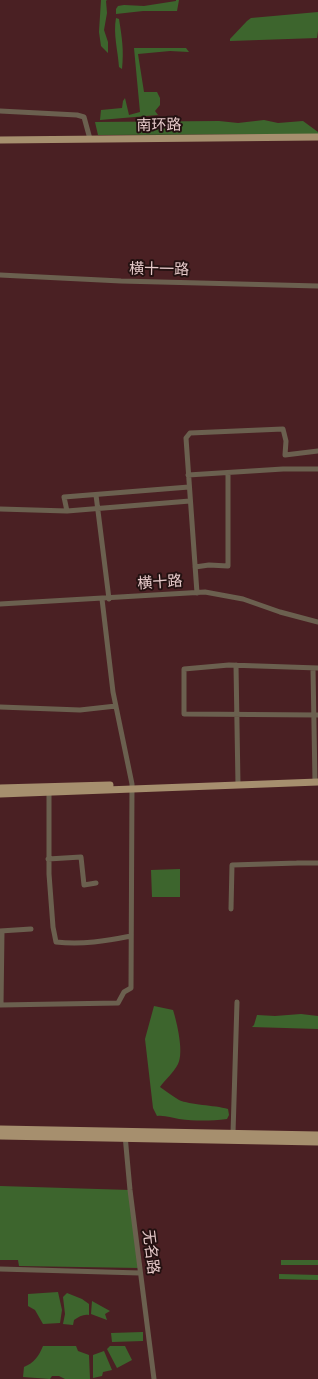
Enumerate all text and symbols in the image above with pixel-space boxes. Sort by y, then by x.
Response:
street label: 南环路 [136,117,182,135]
street label: 横十一路 [129,260,189,280]
street label: 横十路 [137,572,183,594]
street label: 无名路 [138,1229,162,1275]

